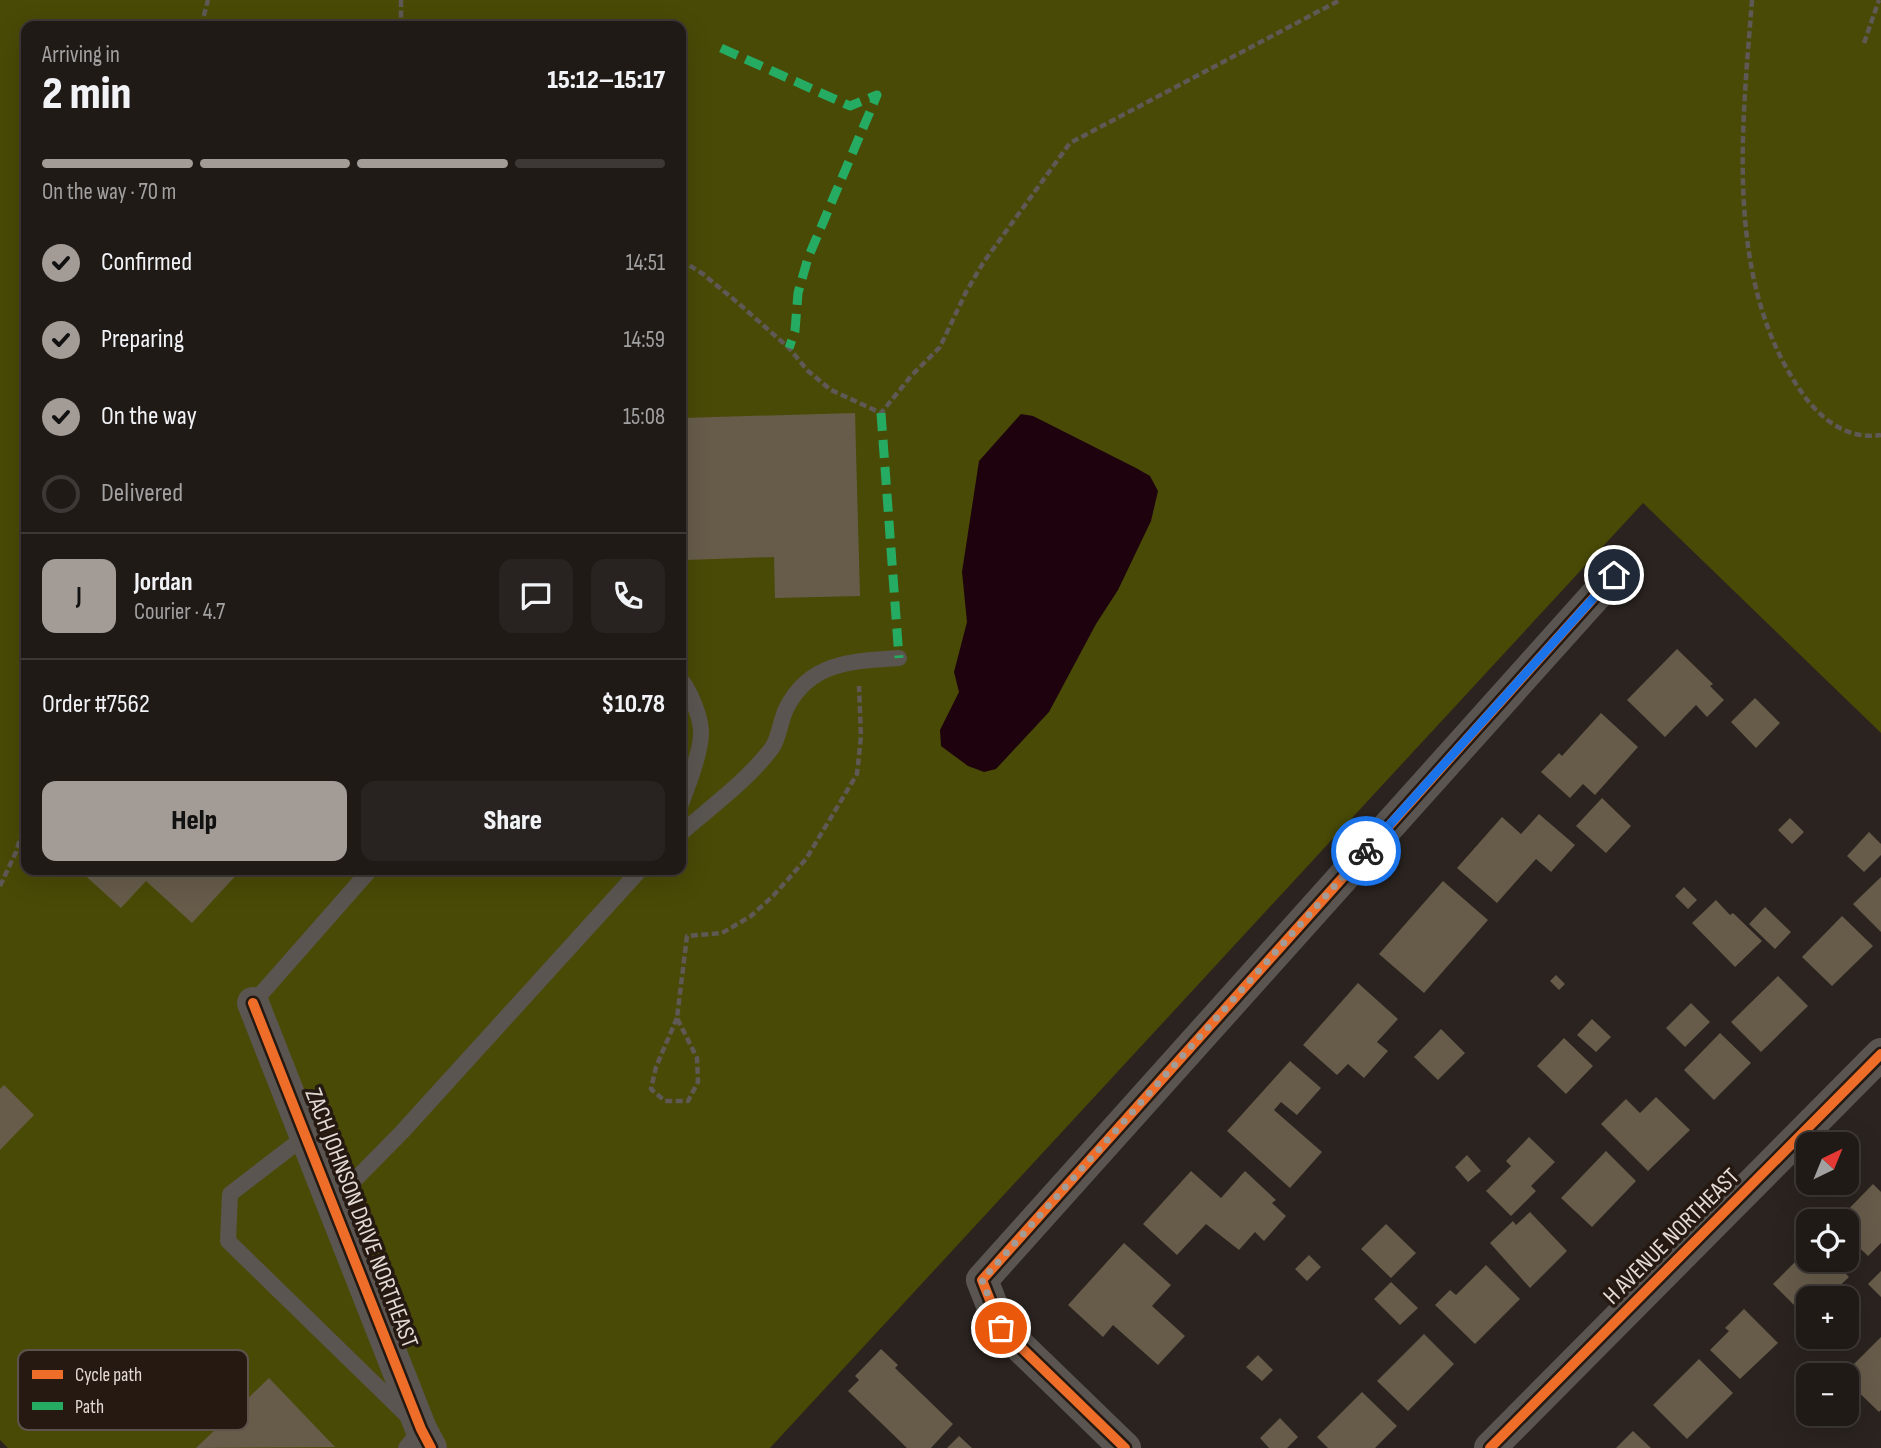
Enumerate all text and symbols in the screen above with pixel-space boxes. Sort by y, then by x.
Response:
text: Arriving in [42,41,120,69]
text: 15:12–15:17 [547,65,665,96]
text: 2 min [42,67,131,122]
text: On the way · 70 m [42,178,176,206]
icon: check [42,244,80,282]
text: Confirmed [101,247,192,278]
text: 14:51 [626,249,665,277]
icon: check [42,321,80,359]
text: Preparing [101,324,184,355]
text: 14:59 [624,326,665,354]
icon: check [42,398,80,436]
text: On the way [101,401,197,432]
text: 15:08 [623,403,665,431]
text: Delivered [101,478,183,509]
pin [1584,545,1644,605]
icon: home [1595,556,1633,594]
button: chat [499,559,573,633]
button: phone [591,559,665,633]
text: Jordan [134,567,192,598]
text: J [76,581,82,612]
text: Courier · 4.7 [134,598,225,626]
text: Order #7562 [42,689,150,720]
text: $10.78 [601,689,665,720]
button: Help [42,781,347,861]
button: Share [361,781,665,861]
courier [1331,816,1401,886]
icon: bike [1347,832,1385,870]
street label: ZACH JOHNSON DRIVE NORTHEAST [299,1084,425,1352]
north arrow [1796,1132,1858,1195]
map controls [1796,1132,1859,1426]
street label: H AVENUE NORTHEAST [1597,1162,1746,1310]
button: locate [1796,1209,1859,1272]
button: + [1796,1286,1859,1349]
pin [971,1298,1031,1358]
icon: bag [982,1309,1020,1347]
legend [18,1350,248,1430]
button: − [1796,1363,1859,1426]
text: Cycle path [75,1364,142,1387]
text: Path [75,1396,104,1419]

